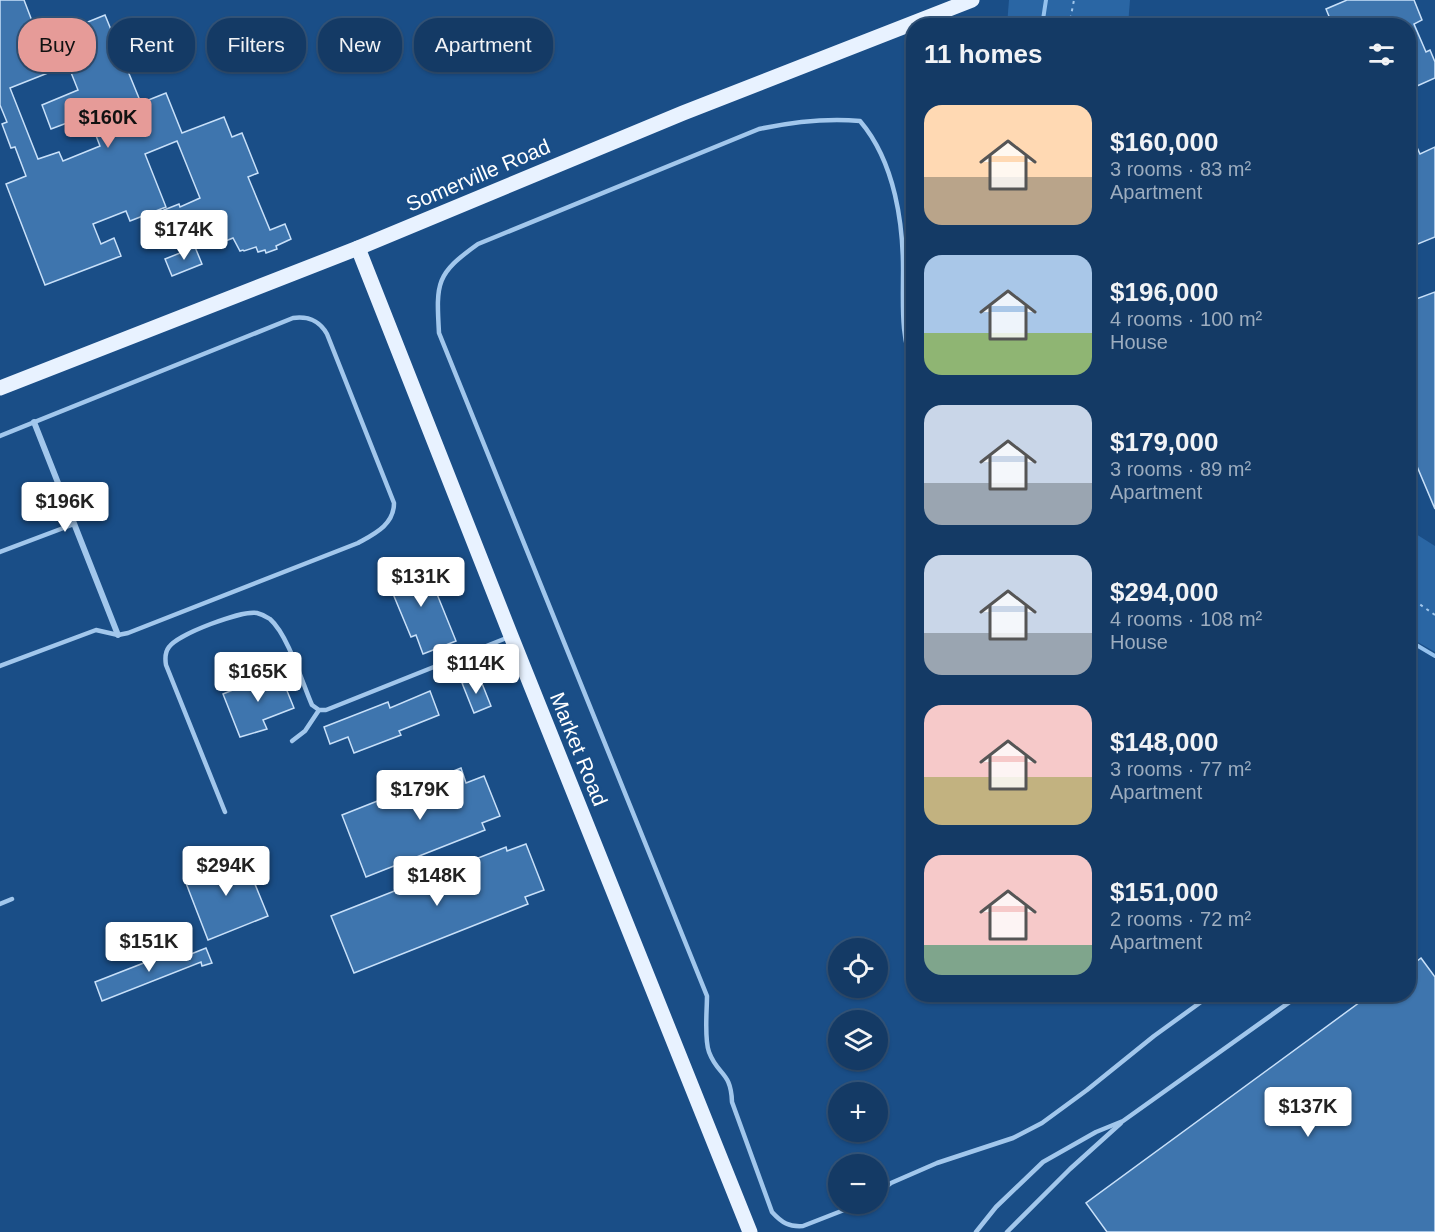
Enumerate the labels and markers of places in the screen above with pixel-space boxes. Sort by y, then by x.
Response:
pin: $160K [66,98,150,149]
pin: $174K [142,210,226,261]
pin: $196K [23,482,107,533]
pin: $131K [379,557,463,608]
pin: $114K [434,644,518,695]
pin: $165K [216,652,300,703]
pin: $179K [378,770,462,821]
pin: $294K [184,846,268,897]
pin: $148K [395,856,479,907]
pin: $151K [107,922,191,973]
pin: $137K [1266,1087,1350,1138]

